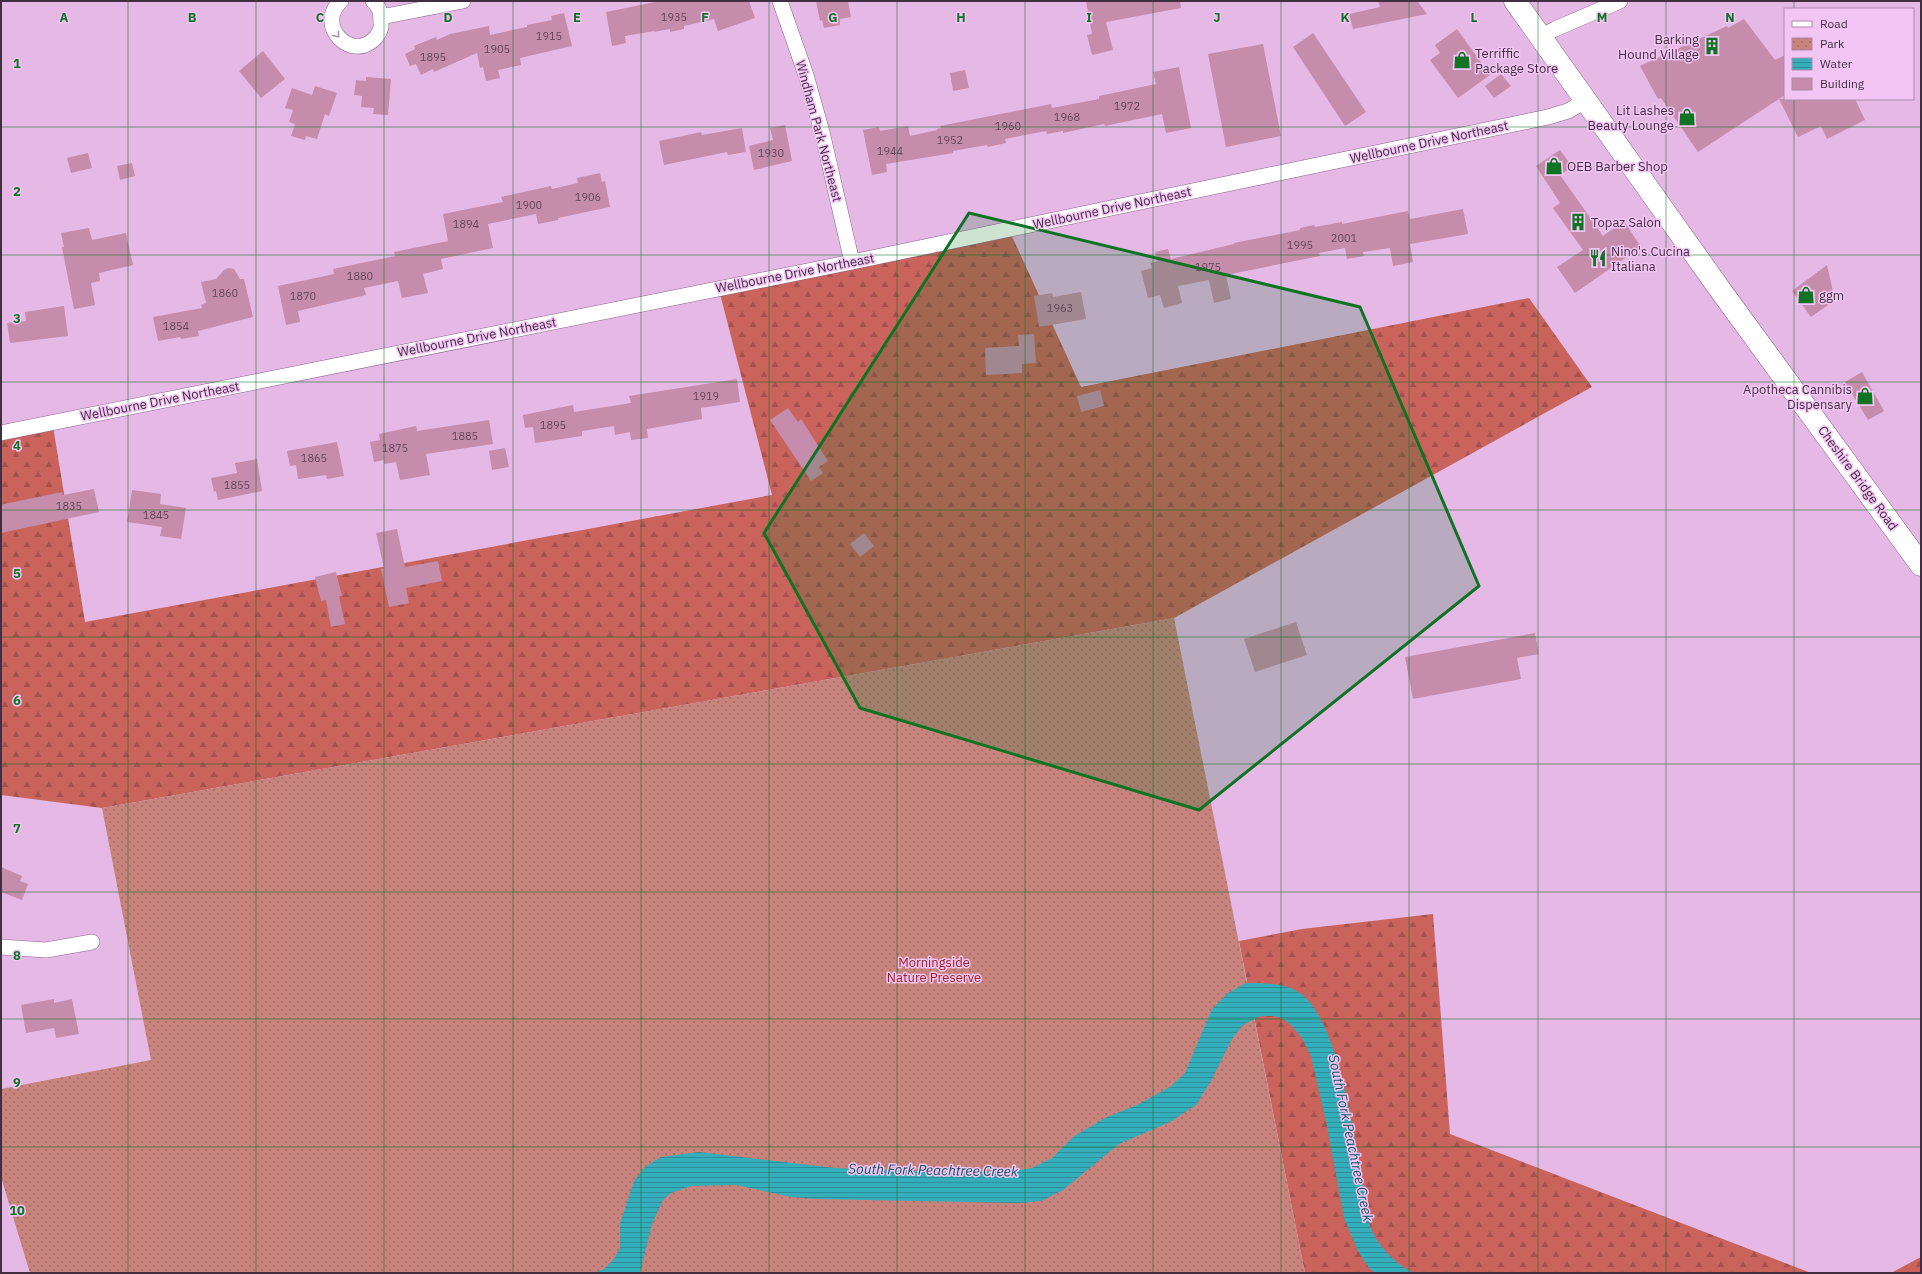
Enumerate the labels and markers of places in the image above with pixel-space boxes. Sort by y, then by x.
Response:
place label: Barking Hound Village [1618,31,1699,63]
building icon: Barking Hound Village [1702,36,1722,56]
place label: Terriffic Package Store [1475,45,1558,77]
shop icon: Terriffic Package Store [1452,50,1472,70]
place label: Lit Lashes Beauty Lounge [1588,102,1674,134]
shop icon: Lit Lashes Beauty Lounge [1677,107,1697,127]
shop icon: OEB Barber Shop [1544,156,1564,176]
place label: OEB Barber Shop [1567,158,1668,175]
building icon: Topaz Salon [1568,212,1588,232]
place label: Topaz Salon [1591,214,1661,231]
place label: Nino's Cucina Italiana [1611,243,1690,275]
restaurant icon: Nino's Cucina Italiana [1588,248,1608,268]
shop icon: ggm [1796,285,1816,305]
place label: ggm [1819,287,1844,304]
place label: Apotheca Cannibis Dispensary [1743,381,1853,413]
shop icon: Apotheca Cannibis Dispensary [1855,386,1875,406]

